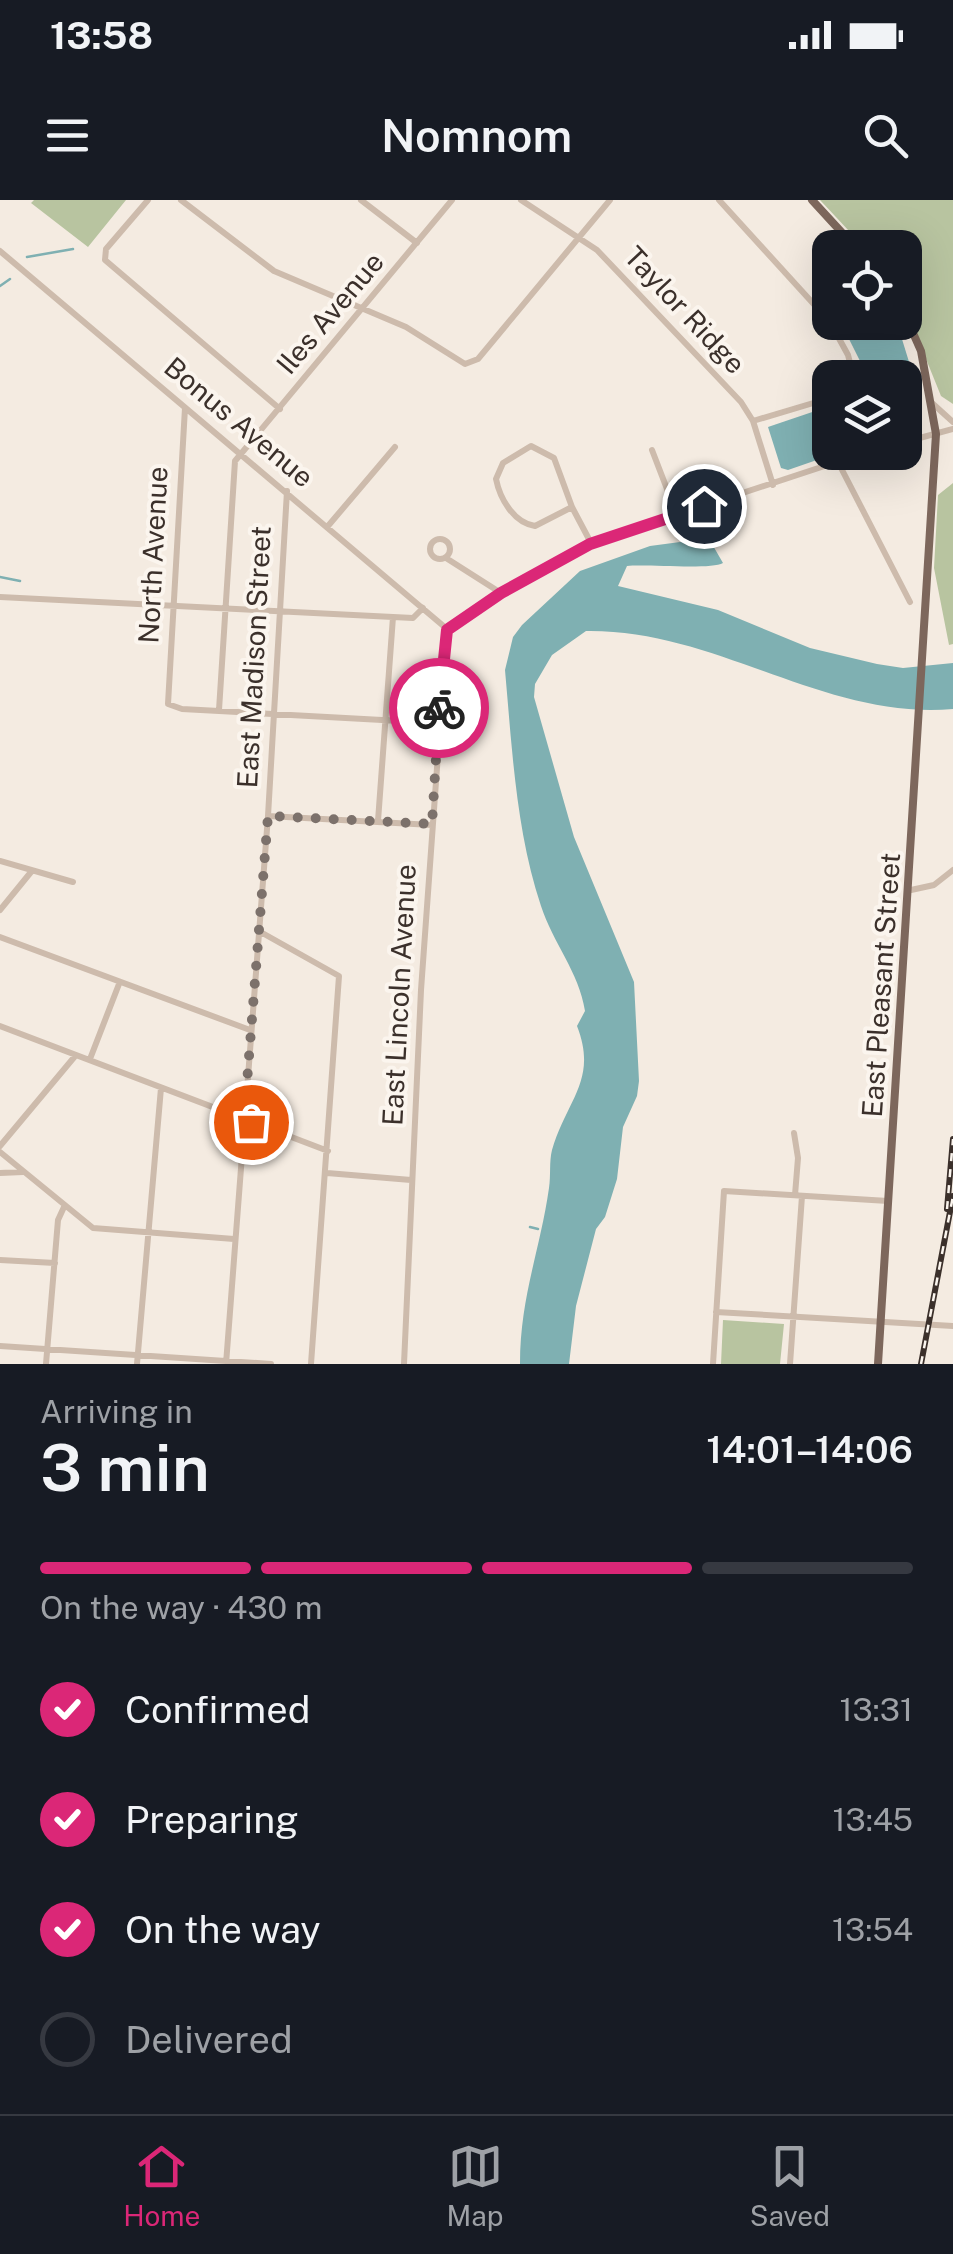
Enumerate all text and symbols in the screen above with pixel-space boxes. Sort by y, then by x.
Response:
text: 13:58 [50,13,153,58]
icon: menu [40,108,95,163]
icon: search [858,108,913,163]
text: Nomnom [381,109,572,162]
map controls [812,230,922,470]
button: locate [812,230,922,340]
street label: Taylor Ridge [618,239,753,380]
street label: Iles Avenue [269,245,390,380]
street label: Bonus Avenue [158,350,320,493]
button: layers [812,360,922,470]
pin [662,464,747,549]
street label: North Avenue [131,466,174,644]
icon: home [677,479,732,534]
street label: East Madison Street [230,525,277,789]
courier [389,658,489,758]
icon: bike [412,681,467,736]
street label: East Pleasant Street [855,851,906,1119]
street label: East Lincoln Avenue [375,863,422,1127]
pin [209,1080,294,1165]
icon: bag [224,1095,279,1150]
text: Arriving in [40,1393,193,1430]
text: 14:01–14:06 [706,1427,913,1472]
text: 3 min [40,1429,210,1506]
text: On the way · 430 m [40,1589,322,1626]
icon: check [40,1682,95,1737]
text: Confirmed [125,1687,310,1732]
text: 13:31 [839,1691,913,1728]
icon: check [40,1792,95,1847]
text: Preparing [125,1797,299,1842]
text: 13:45 [832,1801,913,1838]
icon: check [40,1902,95,1957]
text: On the way [125,1907,321,1952]
text: 13:54 [832,1911,913,1948]
text: Delivered [125,2017,293,2062]
tab: Home [123,2139,200,2232]
tab: Map [447,2139,503,2232]
tab: Saved [750,2139,830,2232]

